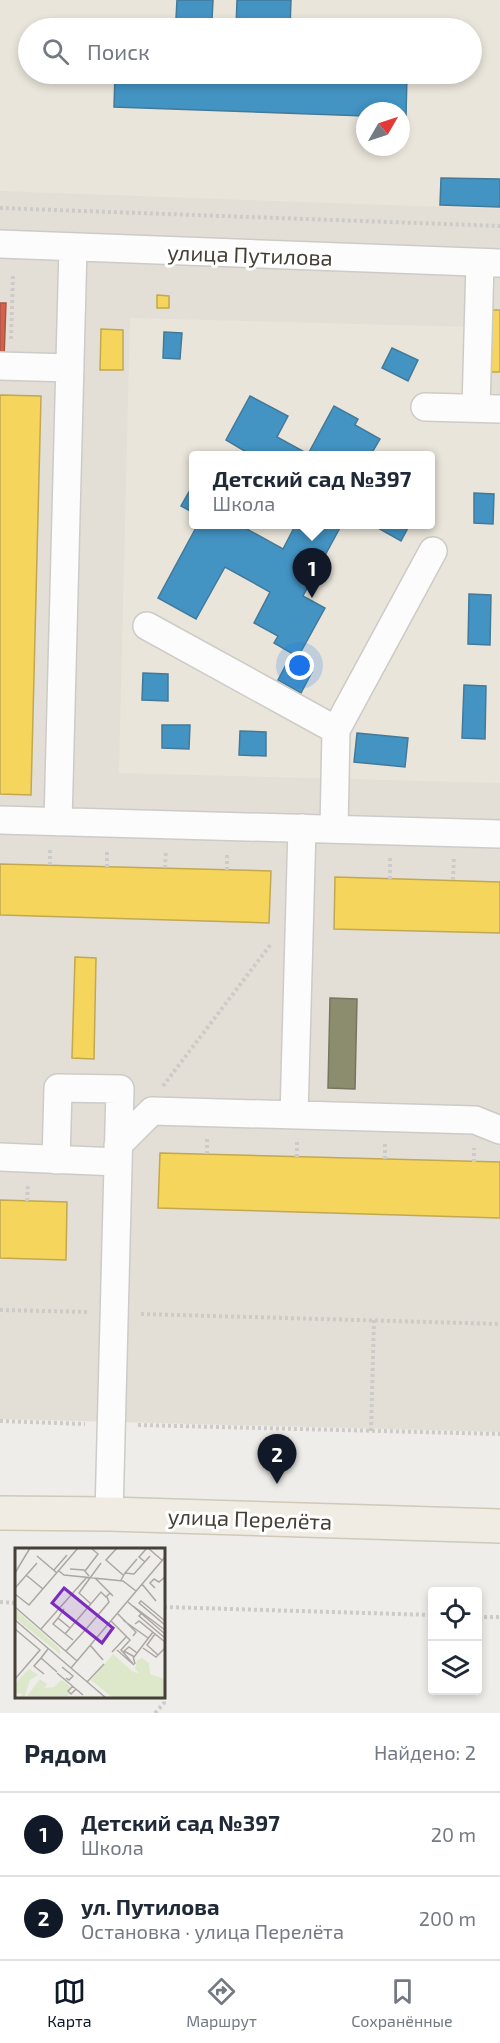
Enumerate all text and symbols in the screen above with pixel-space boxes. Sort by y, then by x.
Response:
search box [18,18,482,84]
icon: search [39,35,72,68]
text: Поиск [87,38,150,64]
north arrow [356,102,410,156]
street label: улица Путилова [167,238,333,271]
popup [189,451,435,529]
text: Детский сад №397 [213,465,411,491]
text: Школа [213,491,275,515]
pin: 1 [292,548,332,598]
your location [285,651,314,680]
pin: 2 [258,1434,296,1484]
street label: улица Перелёта [167,1502,333,1535]
inset map [15,1548,165,1698]
map controls [428,1587,482,1695]
button: locate [428,1587,482,1641]
button: layers [428,1641,482,1695]
text: Рядом [24,1737,107,1768]
text: Найдено: 2 [374,1740,476,1764]
text: Детский сад №397 [81,1809,280,1835]
text: 1 [39,1822,48,1846]
text: 20 m [431,1822,476,1846]
text: Школа [81,1835,144,1859]
text: ул. Путилова [81,1893,220,1919]
text: 2 [38,1906,49,1930]
text: 200 m [419,1906,476,1930]
text: Остановка · улица Перелёта [81,1919,344,1943]
tab: Карта [47,1975,92,2030]
tab: Маршрут [186,1975,257,2030]
tab: Сохранённые [351,1975,453,2030]

